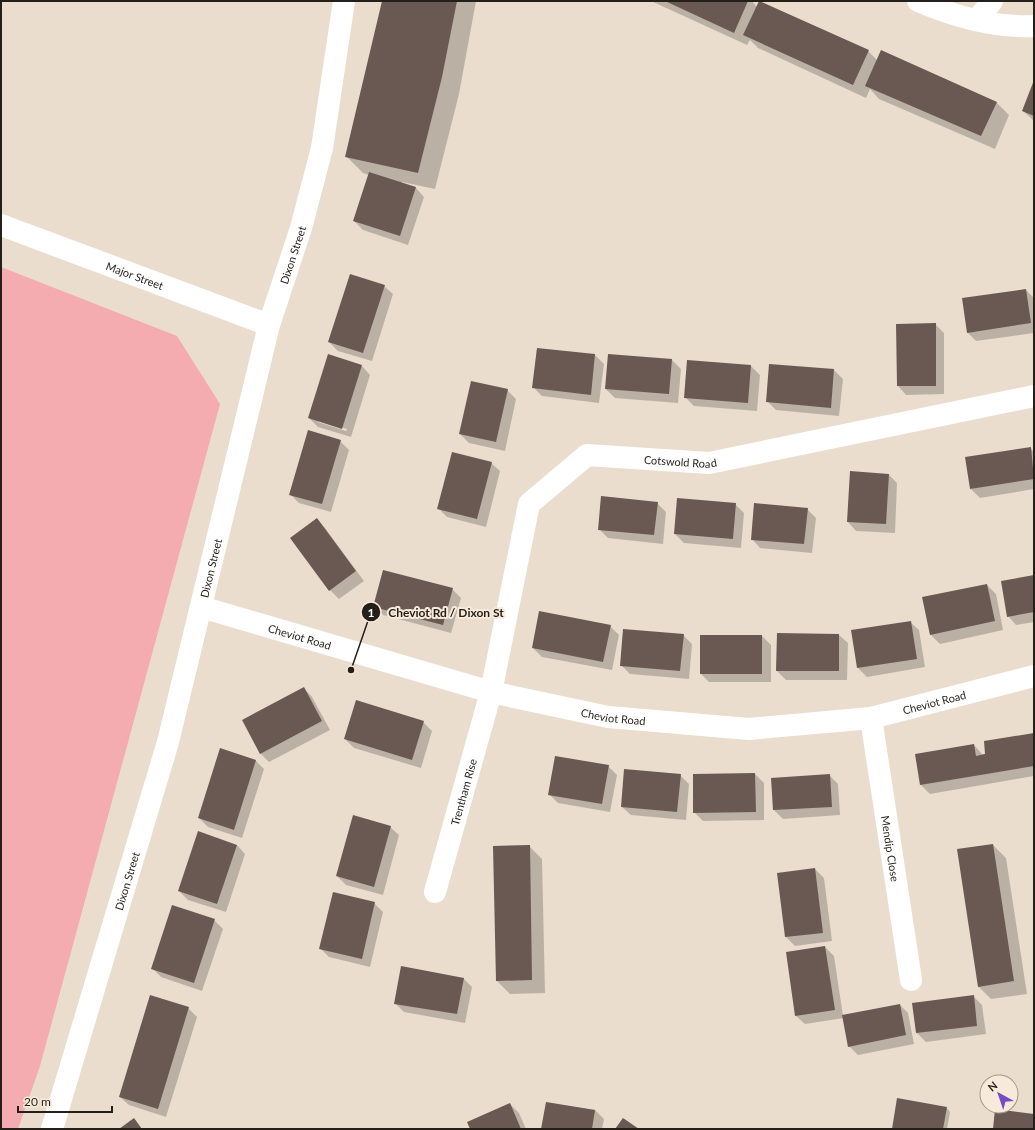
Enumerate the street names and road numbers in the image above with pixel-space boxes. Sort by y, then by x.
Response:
street label: Dixon Street [277,224,308,285]
street label: Major Street [105,258,165,292]
street label: Cotswold Road [644,452,718,470]
street label: Dixon Street [197,537,224,599]
street label: Cheviot Road [267,621,333,651]
street label: Cheviot Road [901,687,967,716]
street label: Cheviot Road [580,705,646,727]
street label: Trentham Rise [448,757,479,827]
street label: Mendip Close [879,815,902,883]
street label: Dixon Street [111,850,141,912]

